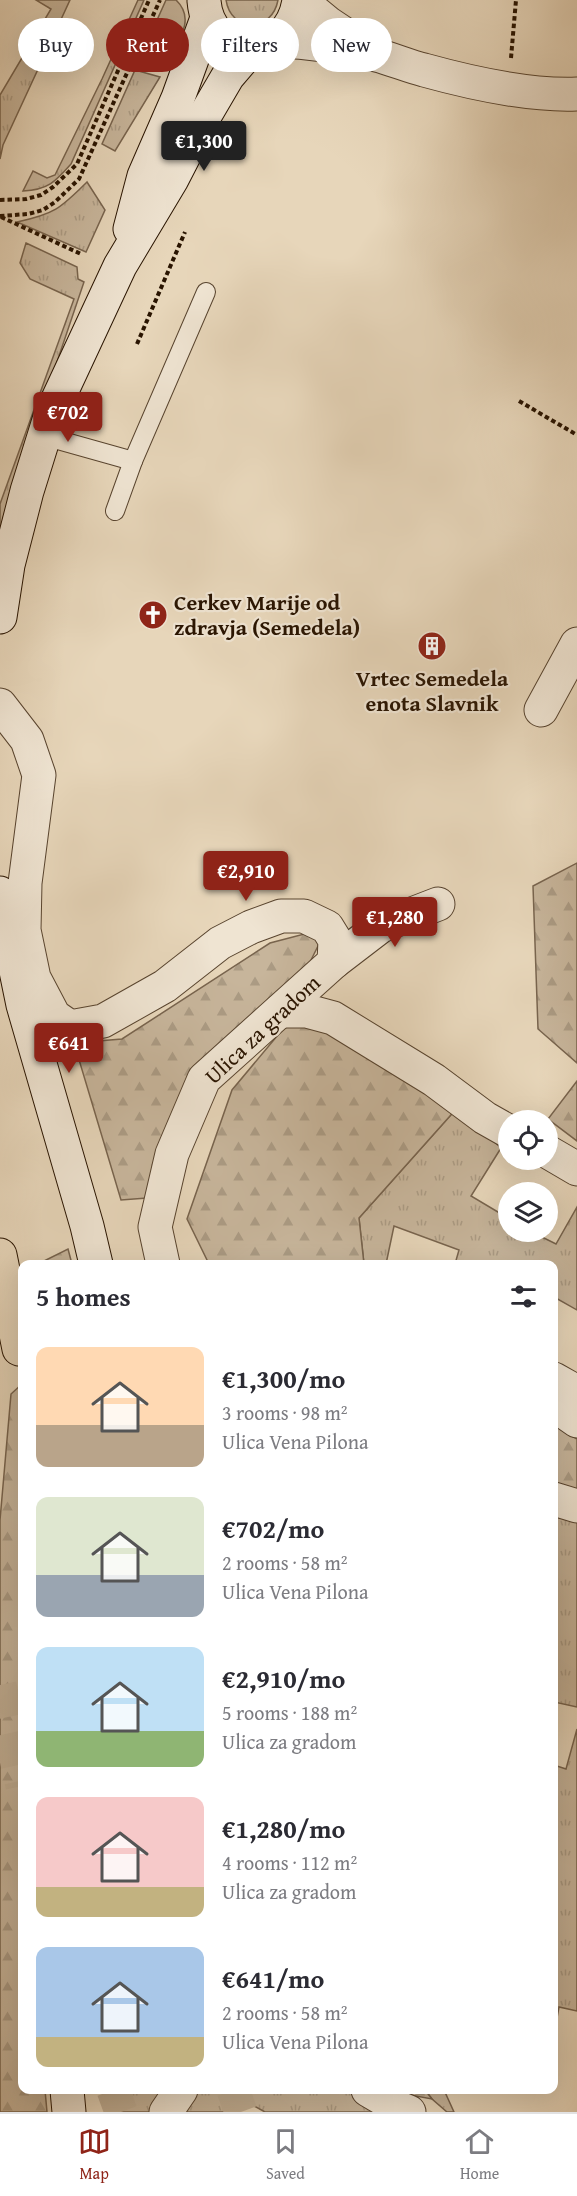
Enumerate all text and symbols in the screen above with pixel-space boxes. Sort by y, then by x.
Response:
chip: Buy [18,18,94,72]
chip: Rent [106,18,189,72]
chip: Filters [201,18,299,72]
chip: New [311,18,392,72]
pin: €1,300 [155,121,253,172]
text: €1,300 [175,126,233,155]
pin: €702 [32,392,104,443]
text: €702 [47,397,89,426]
place label: Cerkev Marije od zdravja (Semedela) [174,586,360,643]
church icon: Cerkev Marije od zdravja (Semedela) [137,599,169,631]
building icon: Vrtec Semedela enota Slavnik [416,630,448,662]
place label: Vrtec Semedela enota Slavnik [356,662,509,719]
pin: €2,910 [197,851,295,902]
text: €2,910 [217,856,275,885]
pin: €1,280 [346,897,444,948]
text: €1,280 [366,902,424,931]
street label: Ulica za gradom [197,967,327,1091]
pin: €641 [33,1023,105,1074]
text: €641 [48,1028,90,1057]
map controls [498,1110,558,1242]
button: locate [498,1110,558,1170]
button: layers [498,1182,558,1242]
text: 5 homes [36,1277,131,1316]
icon: filters [507,1280,540,1313]
text: €1,300/mo [222,1359,345,1398]
icon: home [84,1371,156,1443]
text: 3 rooms · 98 m² [222,1398,348,1427]
text: Ulica Vena Pilona [222,1427,368,1456]
text: €702/mo [222,1509,324,1548]
icon: home [84,1521,156,1593]
text: 2 rooms · 58 m² [222,1548,348,1577]
text: Ulica Vena Pilona [222,1577,368,1606]
text: €2,910/mo [222,1659,345,1698]
icon: home [84,1671,156,1743]
text: 5 rooms · 188 m² [222,1698,357,1727]
text: Ulica za gradom [222,1727,356,1756]
text: €1,280/mo [222,1809,345,1848]
icon: home [84,1821,156,1893]
text: 4 rooms · 112 m² [222,1848,357,1877]
text: Ulica za gradom [222,1877,356,1906]
text: €641/mo [222,1959,324,1998]
icon: home [84,1971,156,2043]
text: 2 rooms · 58 m² [222,1998,348,2027]
text: Ulica Vena Pilona [222,2027,368,2056]
tab: Map [78,2125,111,2185]
tab: Saved [266,2125,305,2185]
tab: Home [460,2125,499,2185]

